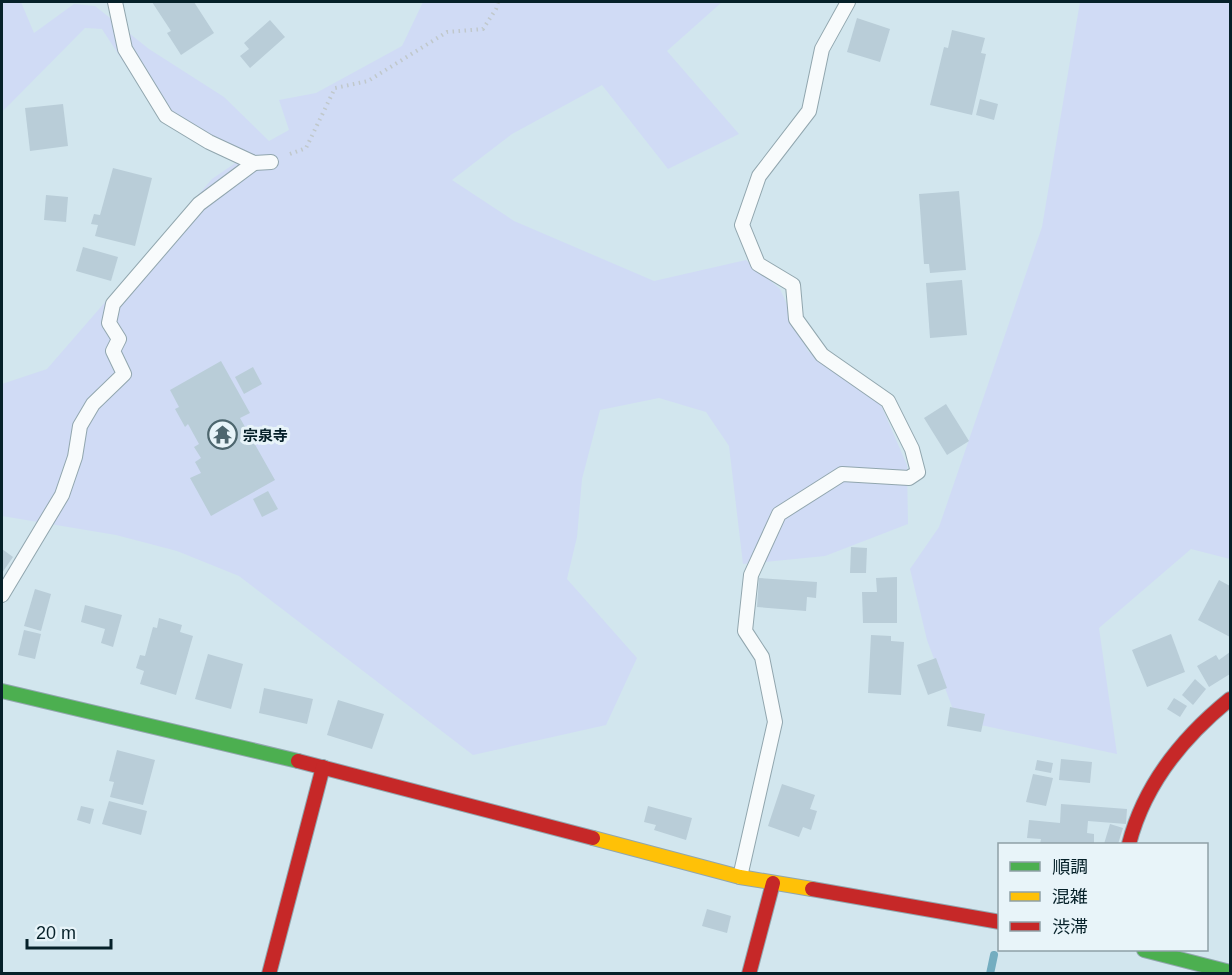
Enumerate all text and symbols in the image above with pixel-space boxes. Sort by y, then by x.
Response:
temple icon: 宗泉寺 [206,419,238,451]
place label: 宗泉寺 [243,427,288,444]
legend [998,843,1208,951]
text: 順調 [1052,857,1088,877]
text: 混雑 [1052,887,1088,907]
scale bar [27,912,111,950]
text: 渋滞 [1052,917,1088,937]
text: 20 m [36,923,76,943]

